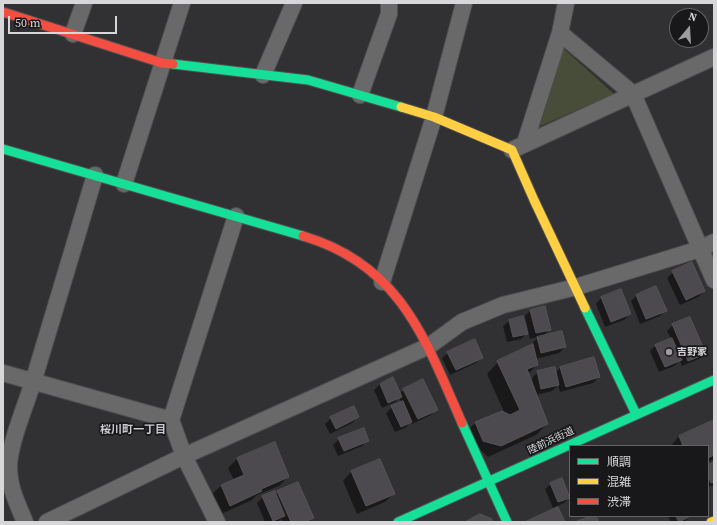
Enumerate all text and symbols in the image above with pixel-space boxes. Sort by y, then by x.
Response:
scale bar [10,8,119,34]
north arrow [669,8,709,48]
text: N [686,9,699,25]
text: 50 m [15,15,41,31]
place label: 吉野家 [677,346,707,358]
marker: 吉野家 [664,347,674,357]
district label: 桜川町一丁目 [100,423,166,437]
street label: 陸前浜街道 [526,425,576,457]
legend [569,445,709,517]
text: 順調 [607,454,631,470]
text: 混雑 [607,474,631,490]
text: 渋滞 [607,494,631,510]

